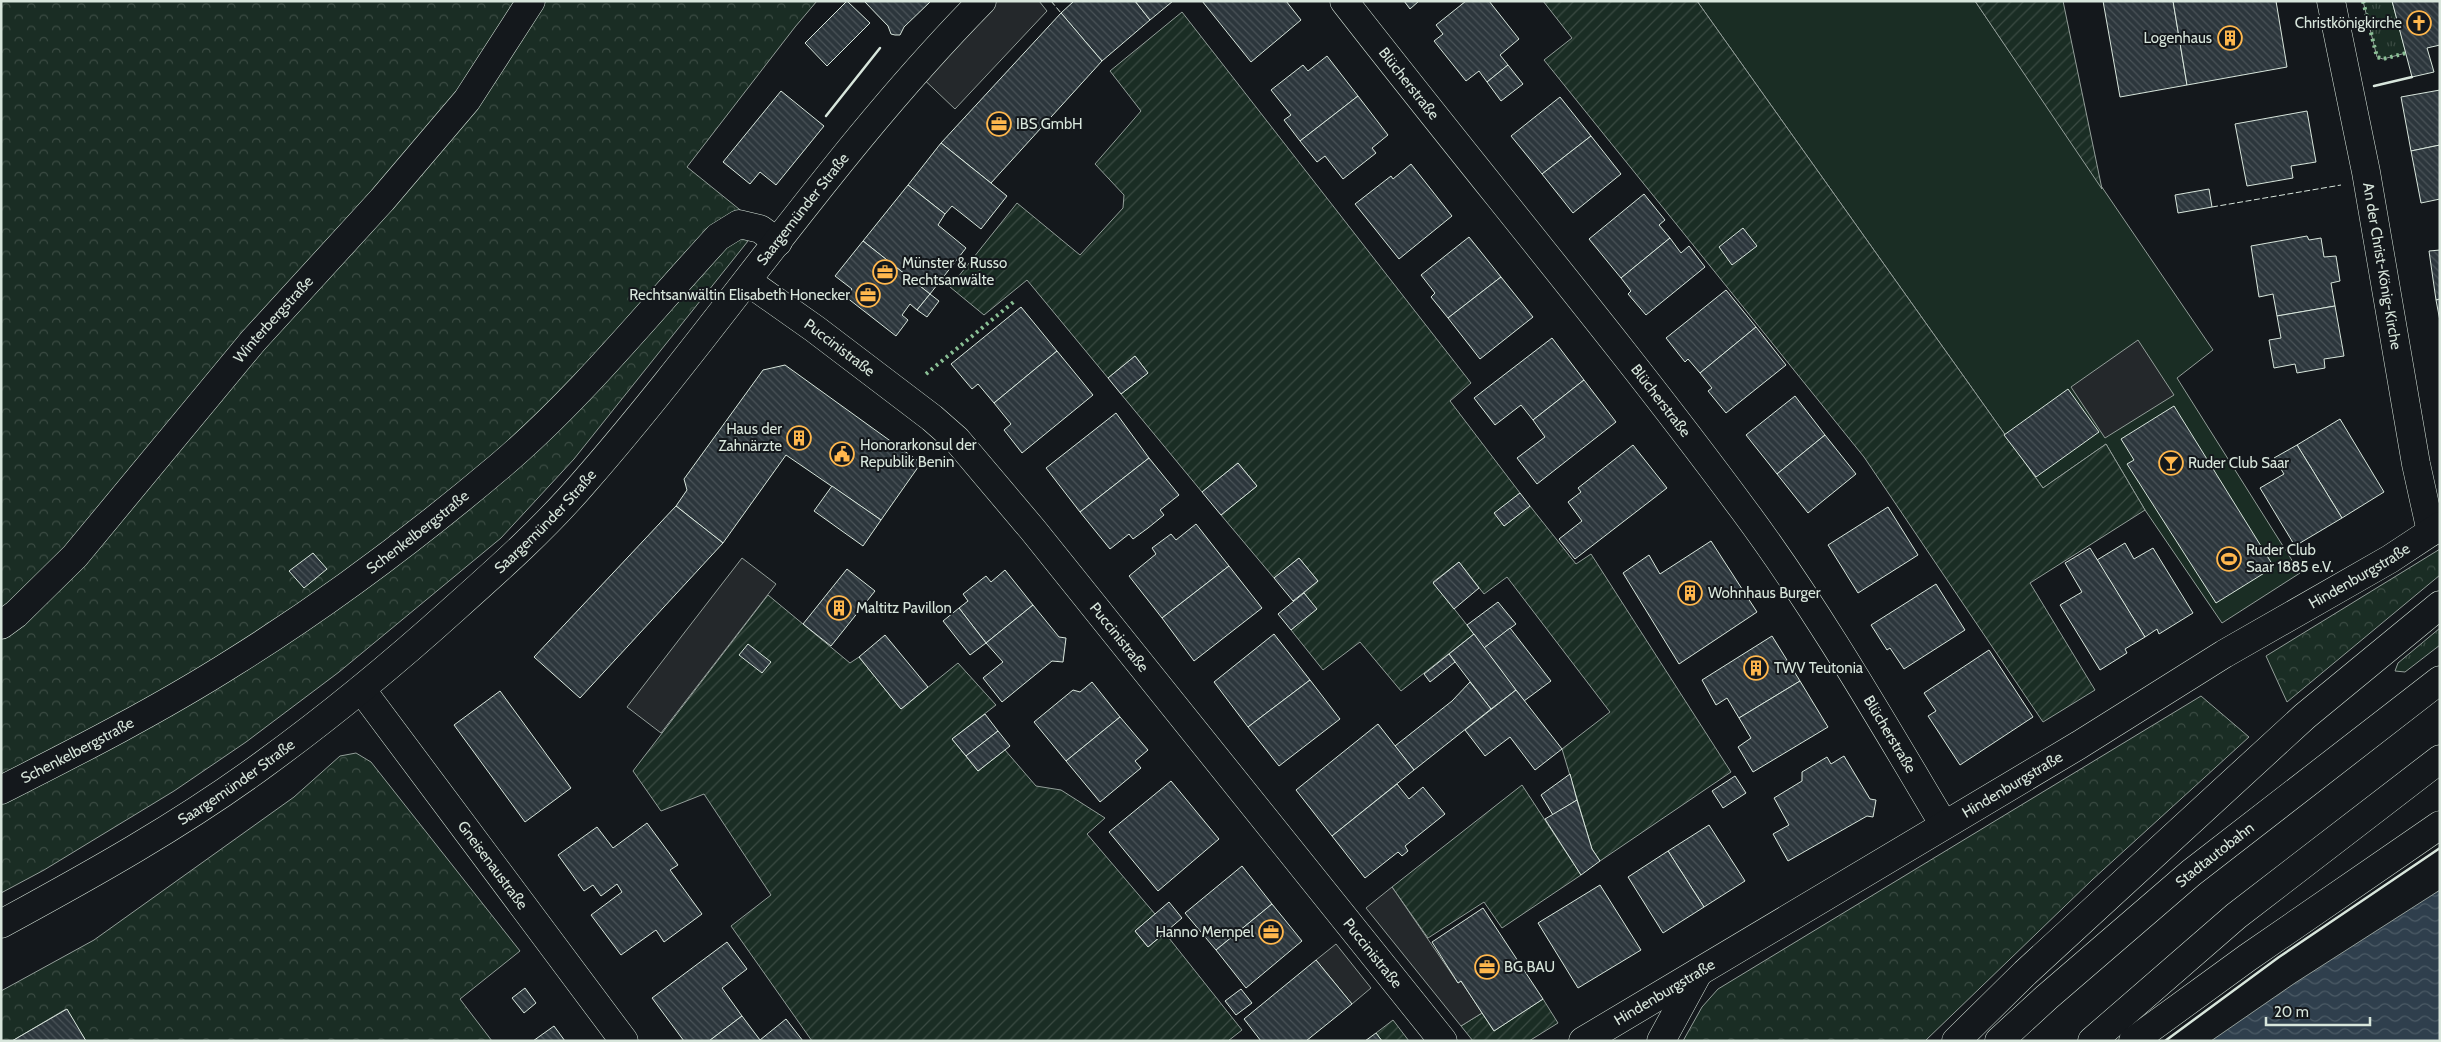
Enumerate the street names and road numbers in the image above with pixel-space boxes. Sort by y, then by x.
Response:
street label: Blücherstraße [1375,44,1443,124]
street label: Saargemünder Straße [753,149,853,269]
street label: An der Christ-König-Kirche [2359,181,2405,351]
street label: Winterbergstraße [230,272,317,367]
street label: Puccinistraße [801,315,879,380]
street label: Blücherstraße [1627,361,1695,441]
street label: Saargemünder Straße [491,466,600,577]
street label: Schenkelbergstraße [363,486,473,578]
street label: Hindenburgstraße [2306,539,2414,613]
street label: Puccinistraße [1086,599,1153,676]
street label: Blücherstraße [1860,692,1920,776]
street label: Schenkelbergstraße [18,713,137,787]
street label: Saargemünder Straße [175,735,299,829]
street label: Hindenburgstraße [1959,748,2066,822]
street label: Gneisenaustraße [454,817,532,913]
street label: Stadtautobahn [2172,819,2257,891]
street label: Puccinistraße [1339,915,1406,992]
street label: Hindenburgstraße [1611,955,1718,1029]

